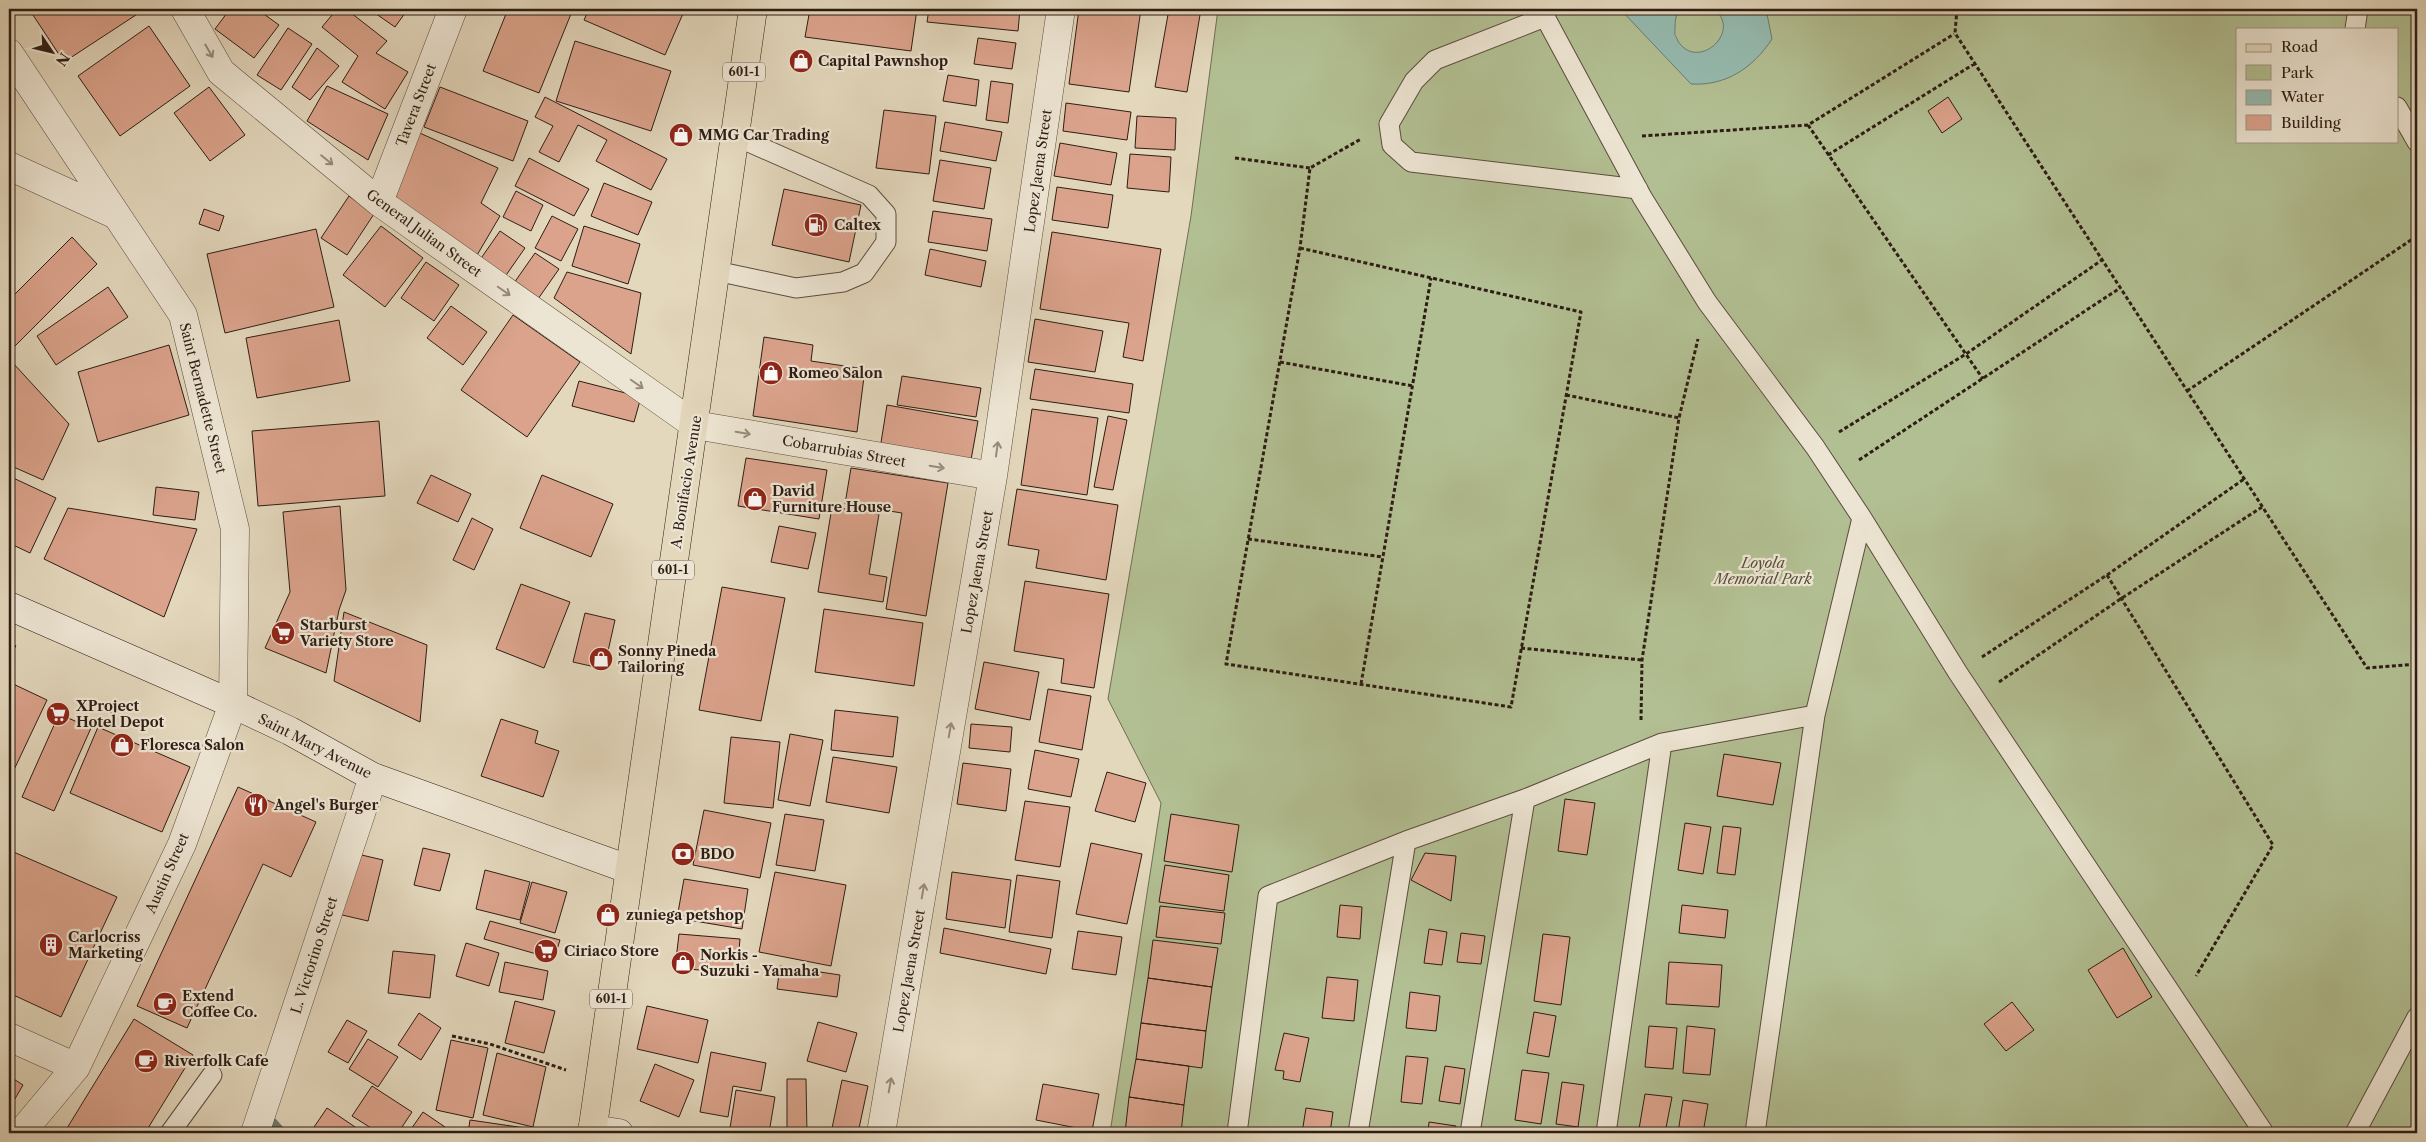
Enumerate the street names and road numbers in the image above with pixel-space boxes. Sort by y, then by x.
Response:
street label: Tavera Street [392,61,440,149]
road number: 601-1 [723,62,765,82]
street label: Lopez Jaena Street [1020,108,1056,234]
street label: General Julian Street [363,185,485,281]
street label: Saint Bernadette Street [176,321,230,475]
street label: A. Bonifacio Avenue [666,414,705,551]
street label: Cobarrubias Street [781,431,907,471]
street label: Lopez Jaena Street [957,509,997,635]
road number: 601-1 [652,560,694,580]
street label: Saint Mary Avenue [255,710,375,782]
street label: Austin Street [141,830,193,917]
street label: L. Victorino Street [287,894,341,1016]
street label: Lopez Jaena Street [889,908,929,1034]
road number: 601-1 [590,990,632,1009]

